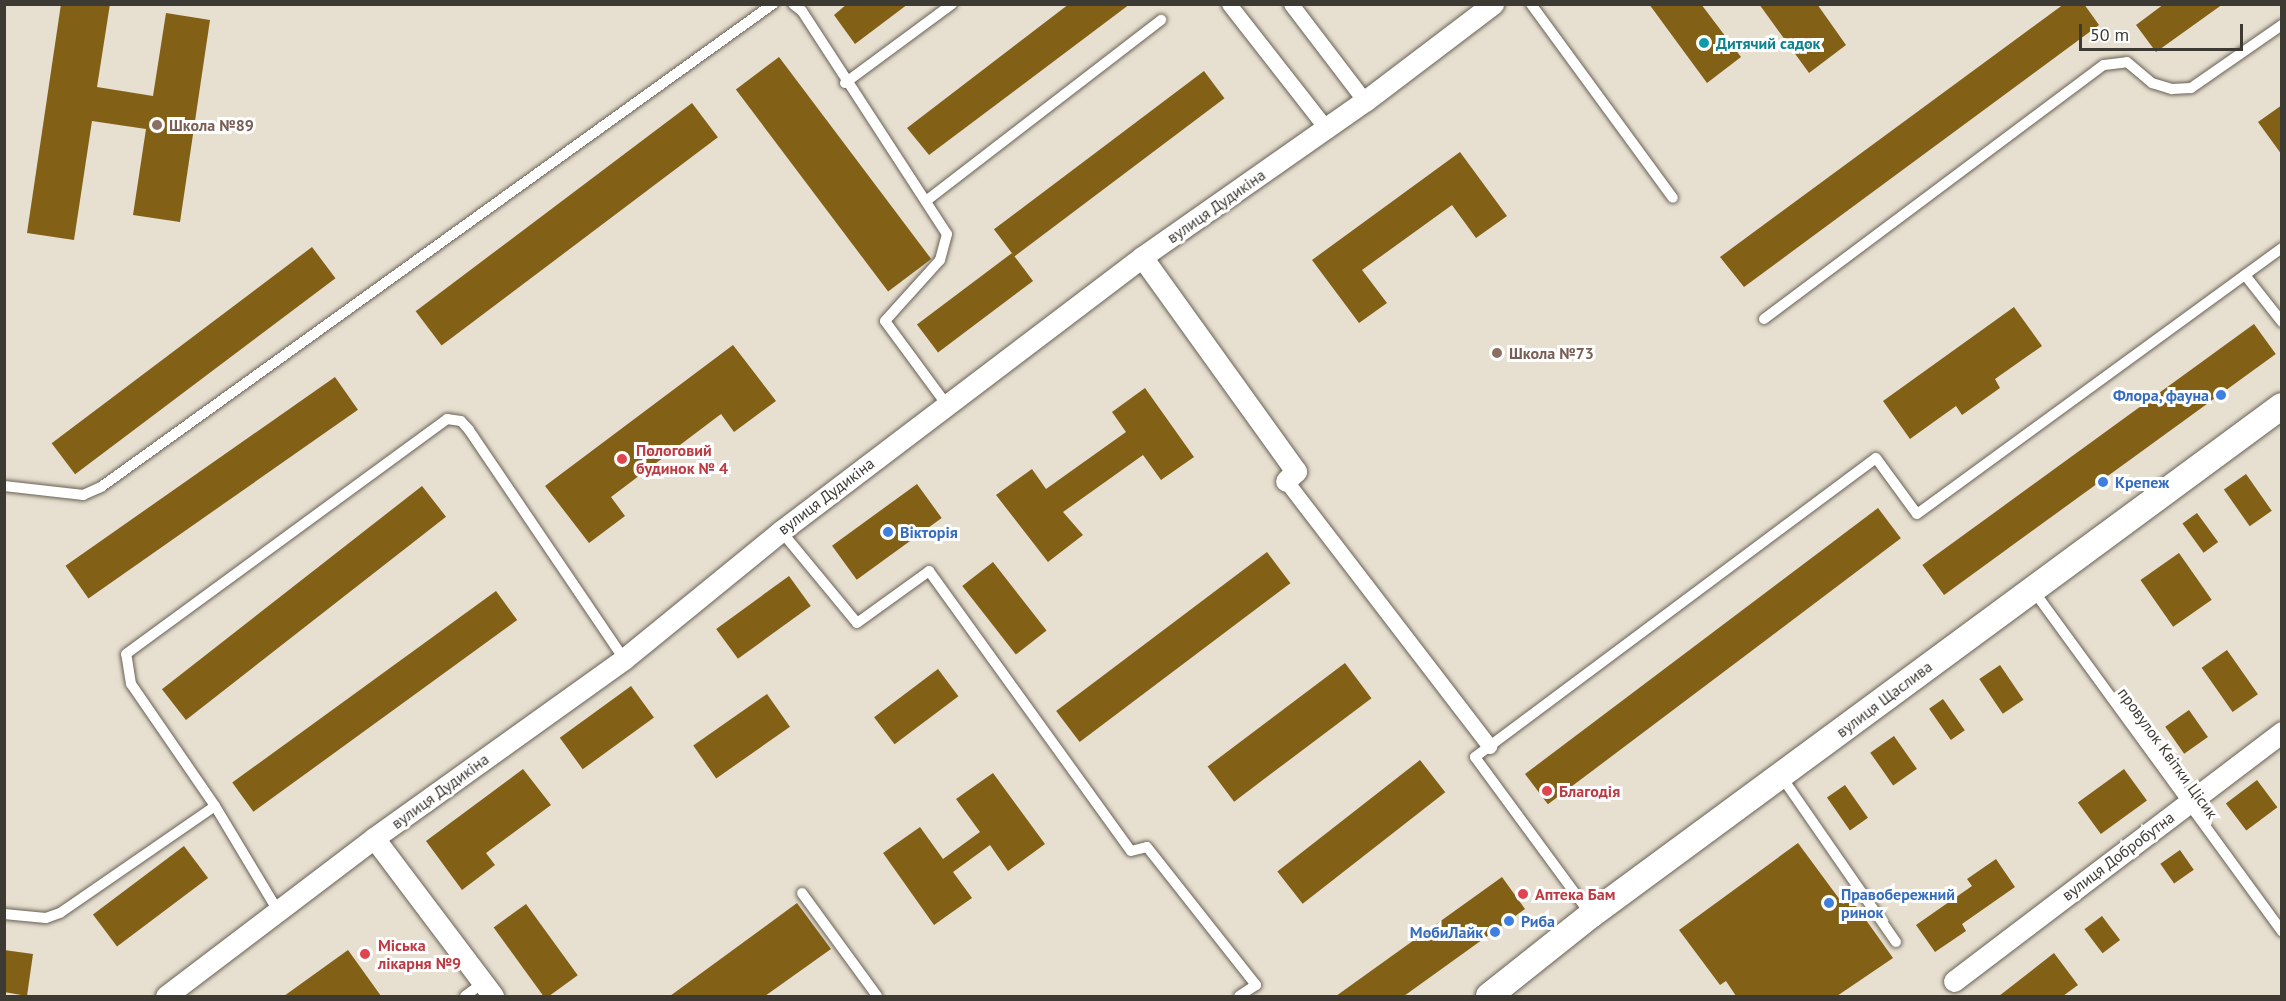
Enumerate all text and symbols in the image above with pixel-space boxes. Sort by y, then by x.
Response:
scale bar [2082,12,2246,50]
text: 50 m [2090,23,2129,46]
place label: Дитячий садок [1716,33,1820,53]
marker: Дитячий садок [1697,36,1711,50]
place label: Школа №89 [169,115,254,135]
marker: Школа №89 [150,118,164,132]
street label: вулиця Дудикіна [1163,165,1269,247]
place label: Школа №73 [1509,343,1594,363]
marker: Школа №73 [1490,346,1504,360]
place label: Флора, фауна [2112,385,2209,405]
marker: Флора, фауна [2214,388,2228,402]
place label: Пологовий будинок № 4 [636,440,728,478]
marker: Пологовий будинок № 4 [613,450,631,468]
street label: вулиця Дудикіна [774,453,878,539]
place label: Крепеж [2115,472,2169,492]
marker: Крепеж [2096,475,2110,489]
place label: Вікторія [900,522,958,542]
marker: Вікторія [881,525,895,539]
street label: вулиця Щаслива [1832,657,1936,741]
street label: провулок Квітки Цісик [2114,684,2222,822]
street label: вулиця Дудикіна [387,749,493,833]
place label: Благодія [1559,781,1620,801]
marker: Благодія [1540,784,1554,798]
street label: вулиця Добробутна [2058,807,2178,905]
place label: Аптека Бам [1535,884,1615,904]
place label: Правобережний ринок [1841,884,1955,922]
marker: Аптека Бам [1516,887,1530,901]
marker: Правобережний ринок [1822,896,1836,910]
place label: Риба [1521,911,1555,931]
marker: Риба [1502,914,1516,928]
place label: МобиЛайк [1410,922,1483,942]
marker: МобиЛайк [1488,925,1502,939]
place label: Міська лікарня №9 [378,935,461,973]
marker: Міська лікарня №9 [356,945,374,963]

